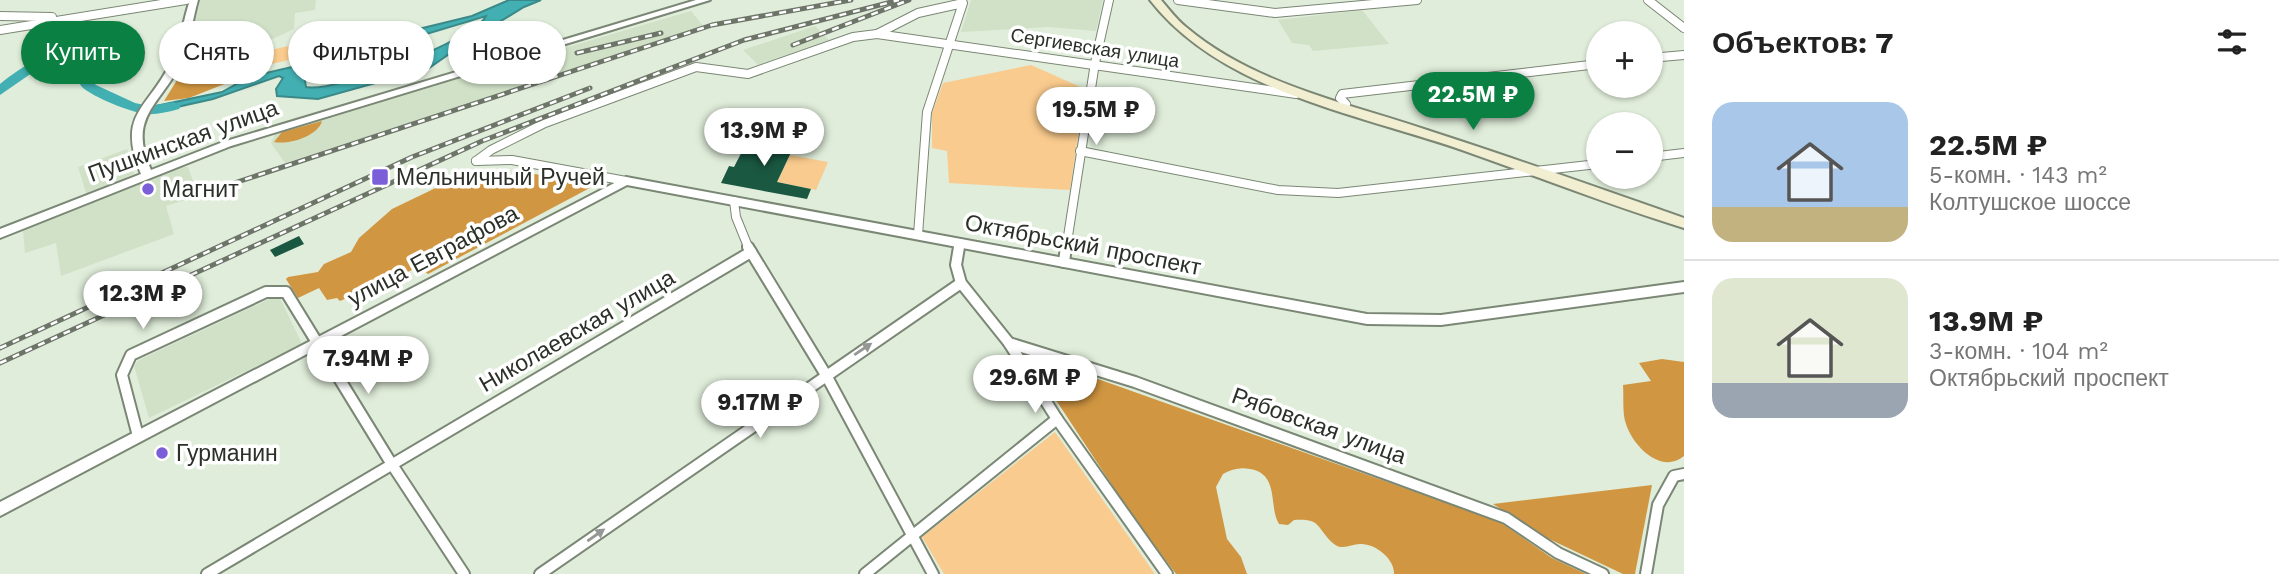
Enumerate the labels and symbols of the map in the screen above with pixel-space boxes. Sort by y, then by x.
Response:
street label: Сергиевская улица [1009,23,1181,73]
pin: 22.5M ₽ [1408,72,1538,132]
pin: 19.5M ₽ [1031,88,1161,147]
street label: Пушкинская улица [84,94,282,188]
pin: 13.9M ₽ [699,108,829,168]
place label: Мельничный Ручей [396,164,605,191]
marker: Мельничный Ручей [370,167,390,187]
place label: Магнит [162,176,239,203]
marker: Магнит [140,181,156,197]
street label: улица Евграфова [343,200,523,312]
street label: Октябрьский проспект [963,209,1204,281]
street label: Николаевская улица [474,264,680,398]
pin: 12.3M ₽ [78,272,208,331]
pin: 7.94M ₽ [303,336,433,396]
one-way arrow [854,343,873,356]
pin: 29.6M ₽ [970,356,1100,415]
pin: 9.17M ₽ [695,380,825,440]
street label: Рябовская улица [1228,382,1410,470]
place label: Гурманин [176,440,278,467]
marker: Гурманин [154,445,170,461]
one-way arrow [587,528,605,542]

